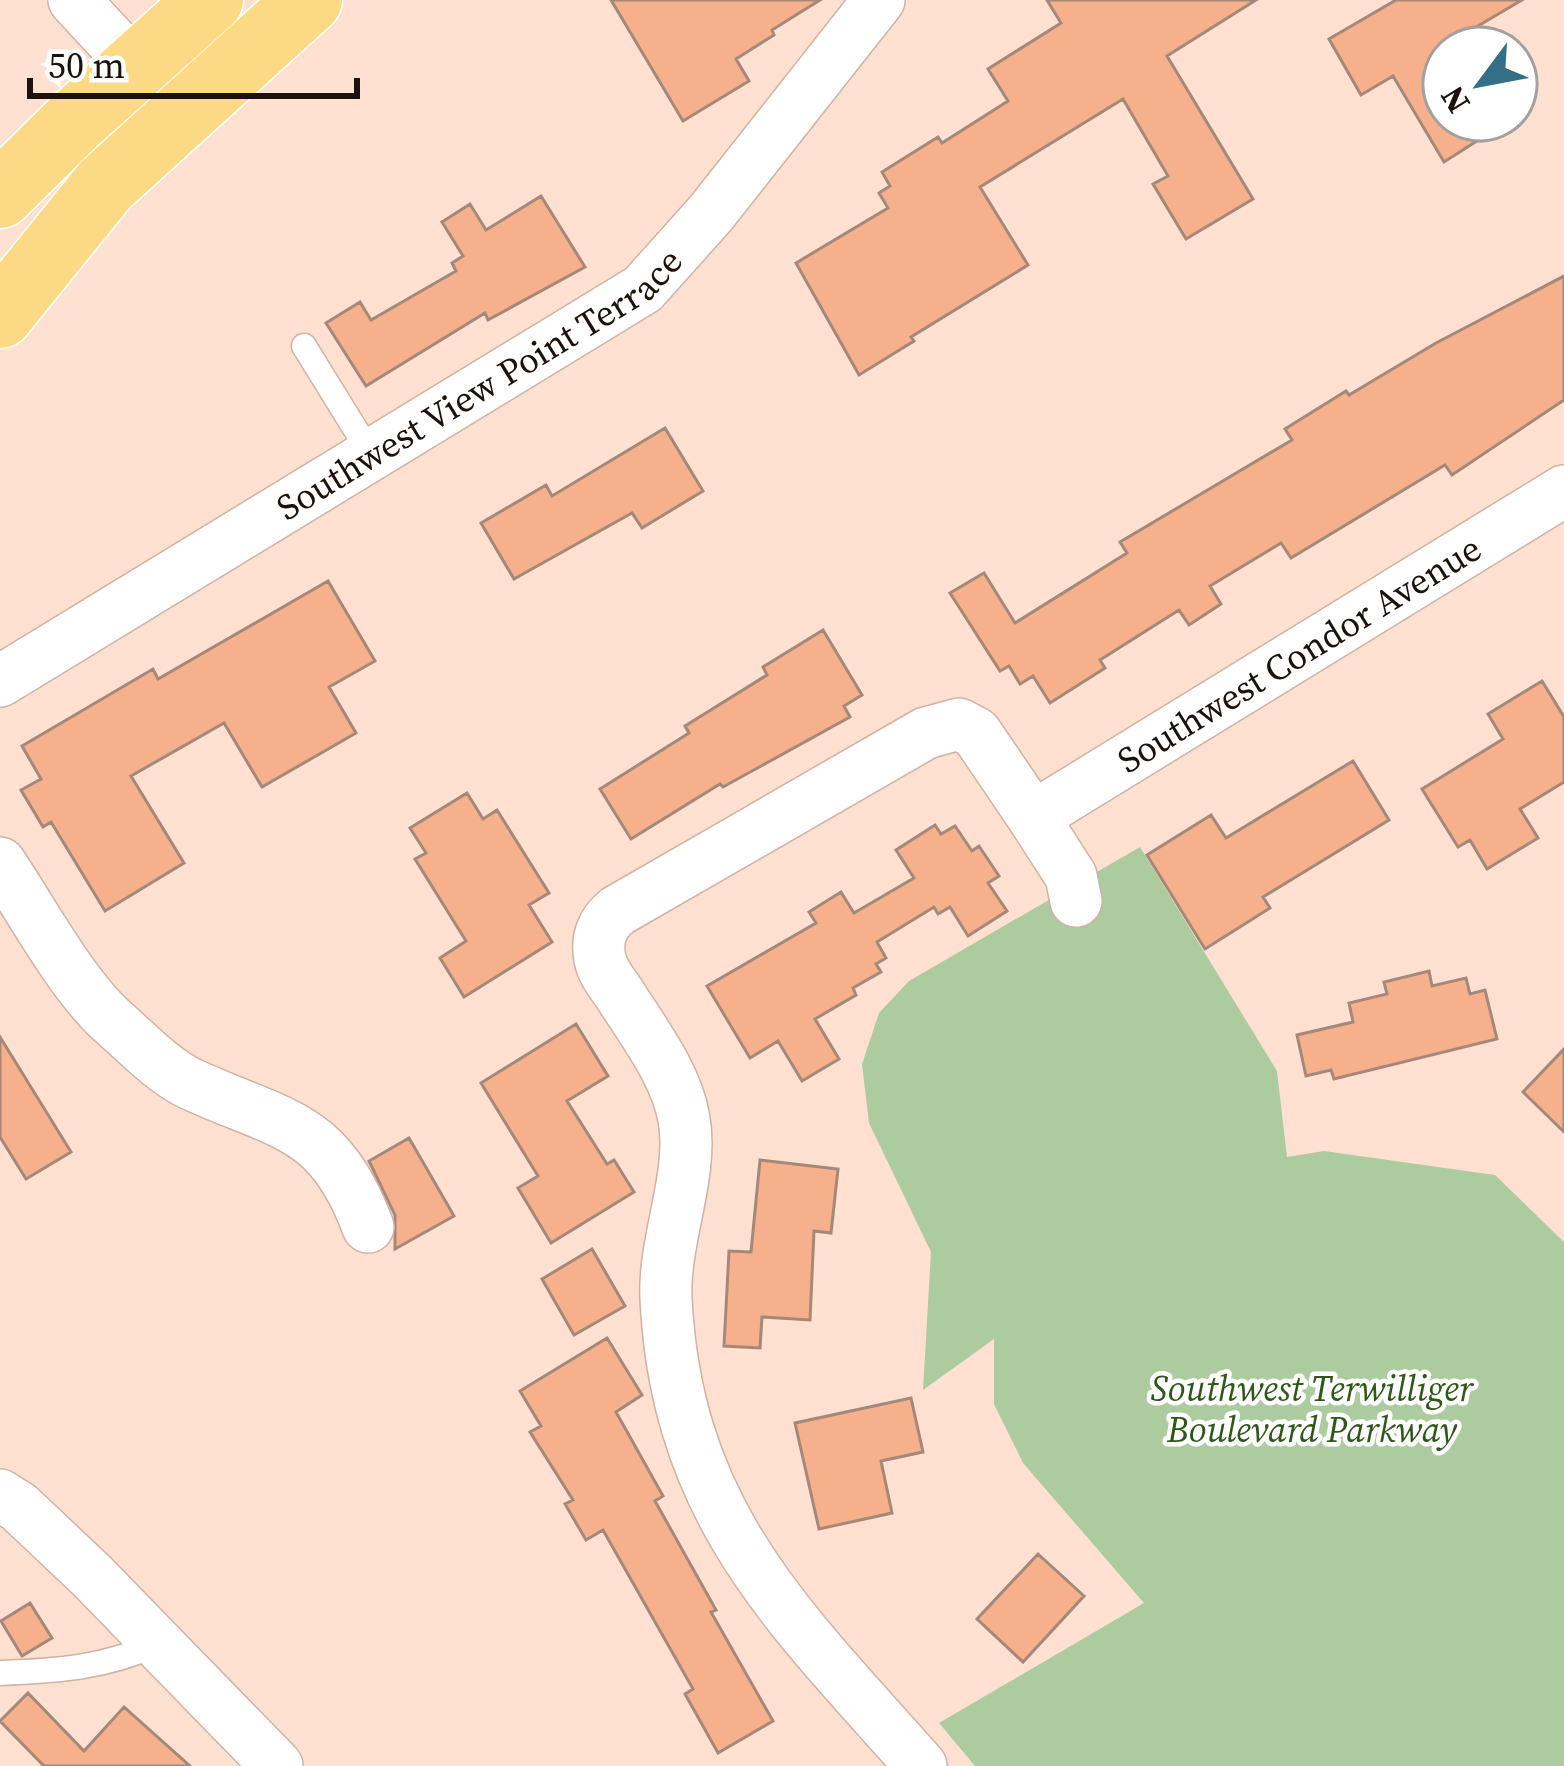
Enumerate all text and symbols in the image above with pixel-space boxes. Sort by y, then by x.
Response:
scale bar [30,24,357,98]
north arrow [1420,24,1540,144]
text: 50 m [48,41,125,90]
text: N [1430,78,1480,122]
street label: Southwest View Point Terrace [267,237,693,531]
street label: Southwest Condor Avenue [1108,523,1490,784]
park label: Southwest Terwilliger Boulevard Parkway [1151,1364,1475,1454]

